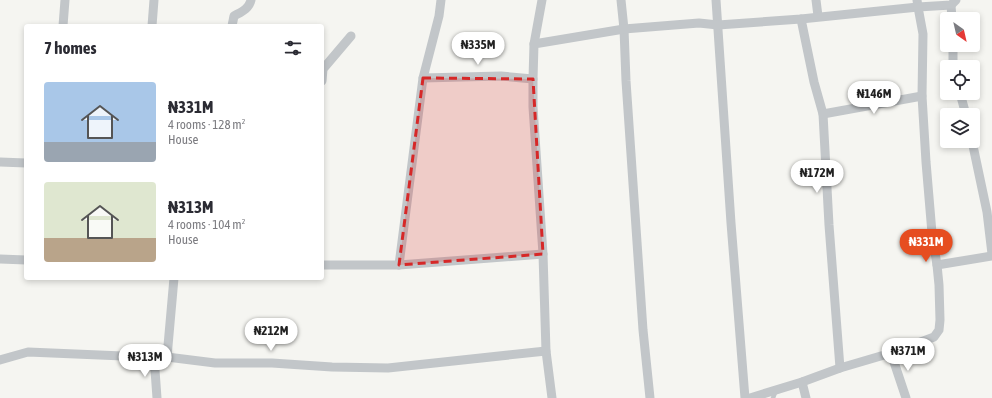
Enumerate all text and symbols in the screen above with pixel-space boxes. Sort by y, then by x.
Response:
north arrow [940,12,980,52]
map controls [940,12,980,148]
pin: ₦335M [450,32,506,66]
icon: filters [282,37,304,59]
text: ₦335M [461,37,495,52]
text: 7 homes [44,38,97,58]
button: locate [940,60,980,100]
pin: ₦146M [846,81,902,115]
text: ₦146M [857,86,891,101]
text: ₦331M [168,97,213,117]
icon: home [76,98,124,146]
button: layers [940,108,980,148]
text: 4 rooms · 128 m² [168,117,245,132]
text: House [168,132,198,147]
pin: ₦172M [789,160,845,194]
text: ₦172M [800,165,834,180]
text: ₦313M [168,197,213,217]
icon: home [76,198,124,246]
text: 4 rooms · 104 m² [168,217,245,232]
pin: ₦331M [898,229,954,263]
text: House [168,232,198,247]
text: ₦331M [909,234,943,249]
pin: ₦212M [243,318,299,352]
text: ₦212M [254,323,288,338]
pin: ₦371M [880,338,936,372]
text: ₦371M [891,343,925,358]
pin: ₦313M [117,344,173,378]
text: ₦313M [128,349,162,364]

